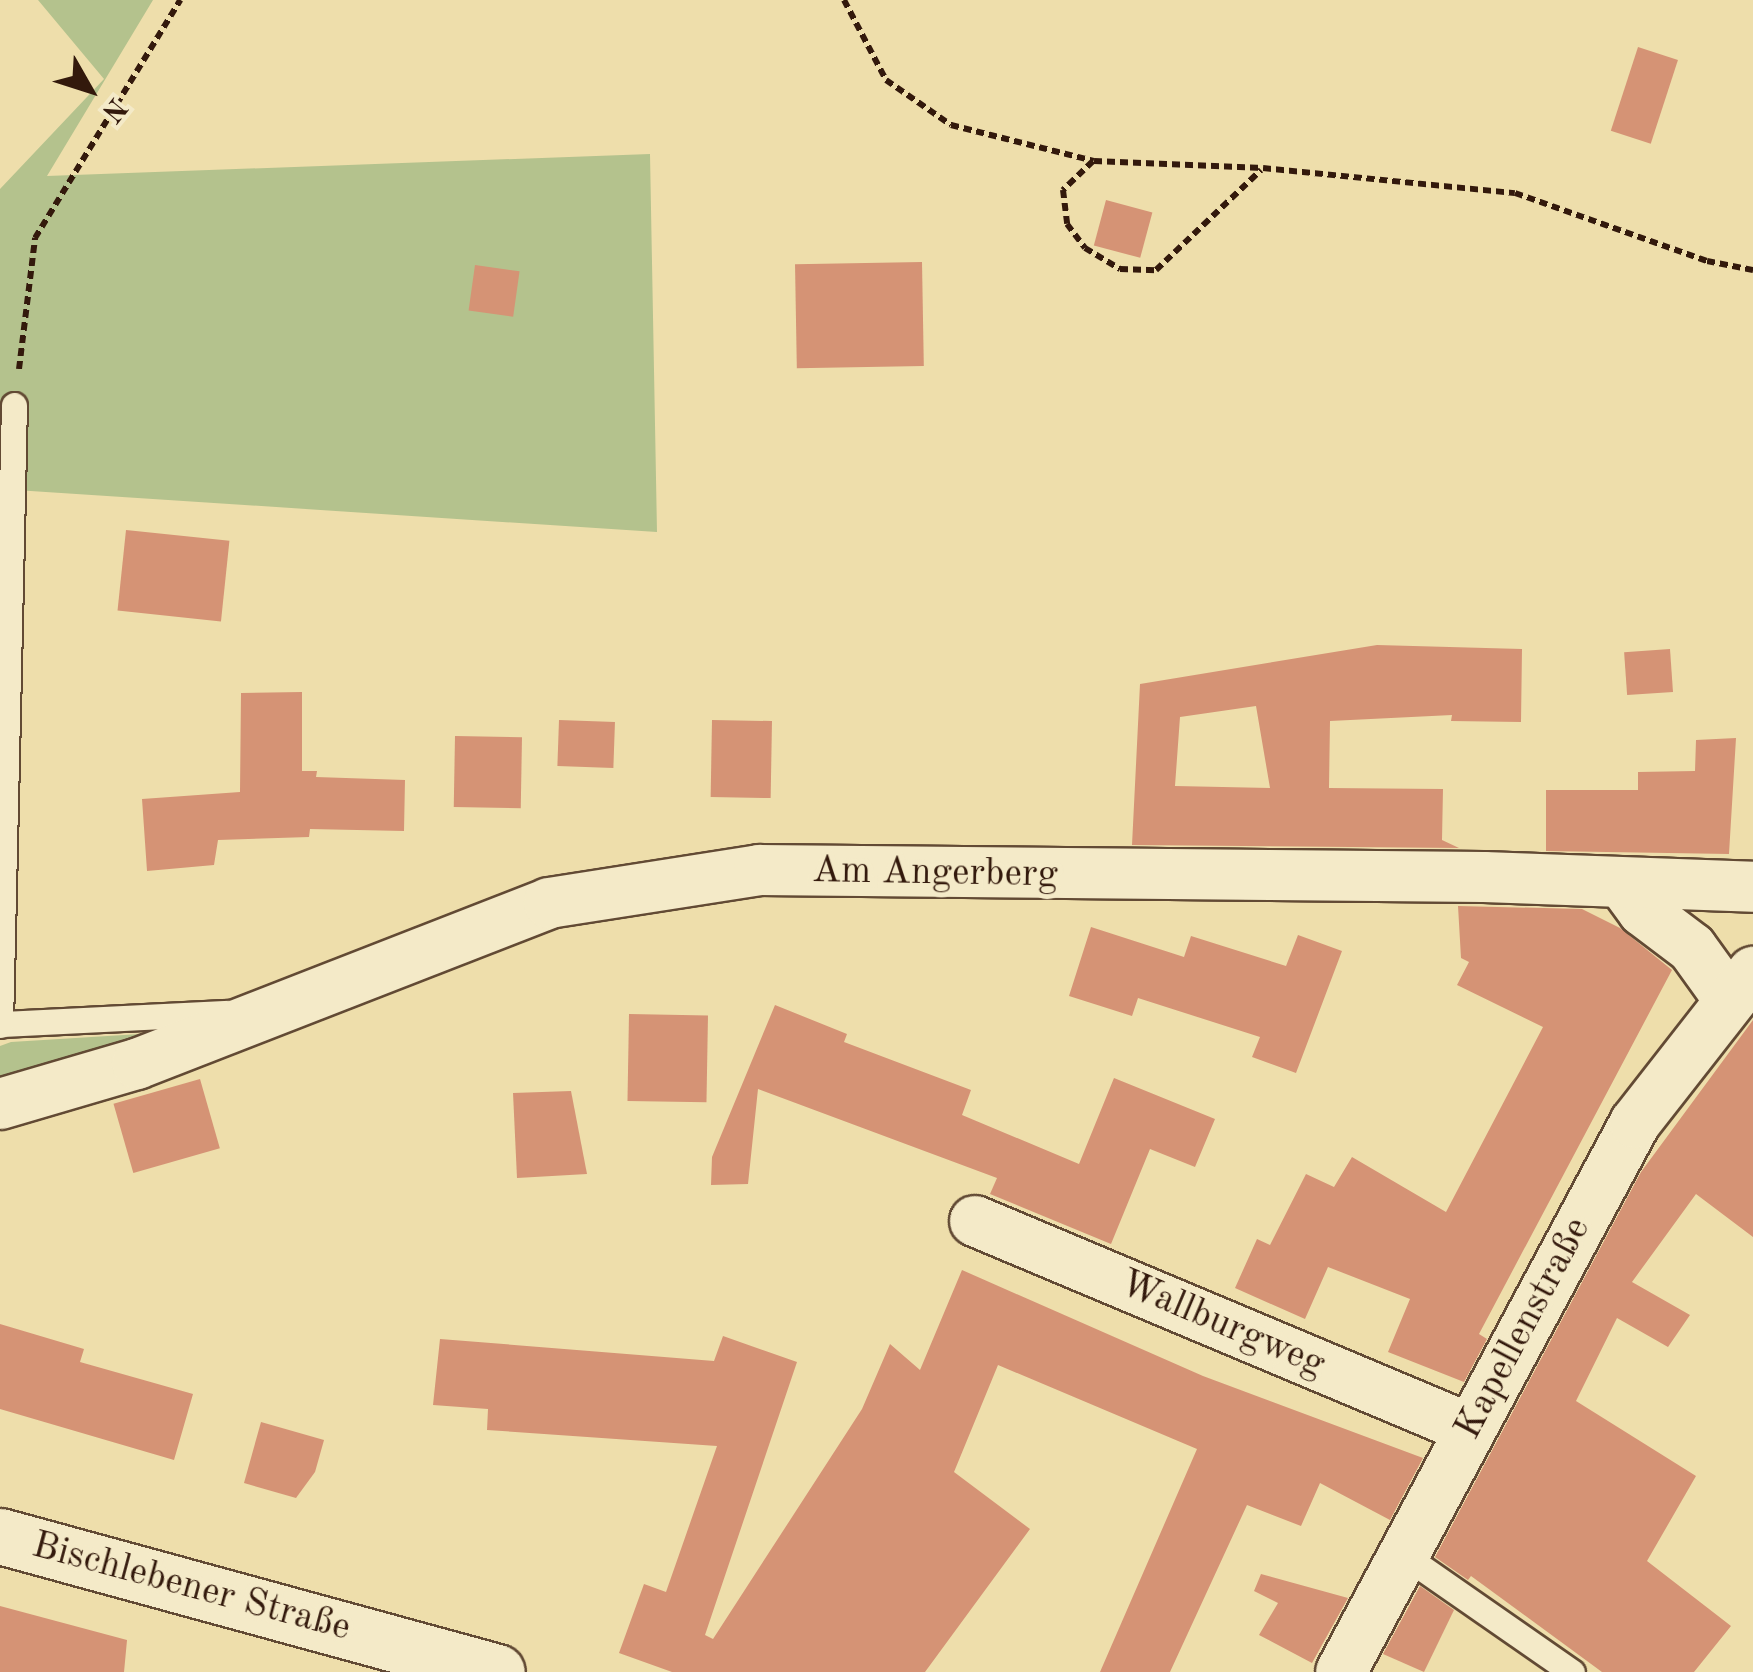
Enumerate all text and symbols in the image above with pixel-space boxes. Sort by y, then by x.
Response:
north arrow [40,40,140,140]
text: N [96,92,131,126]
street label: Am Angerberg [812,849,1058,899]
street label: Kapellenstraße [1446,1210,1602,1448]
street label: Wallburgweg [1113,1261,1331,1389]
street label: Bischlebener Straße [27,1524,355,1652]

